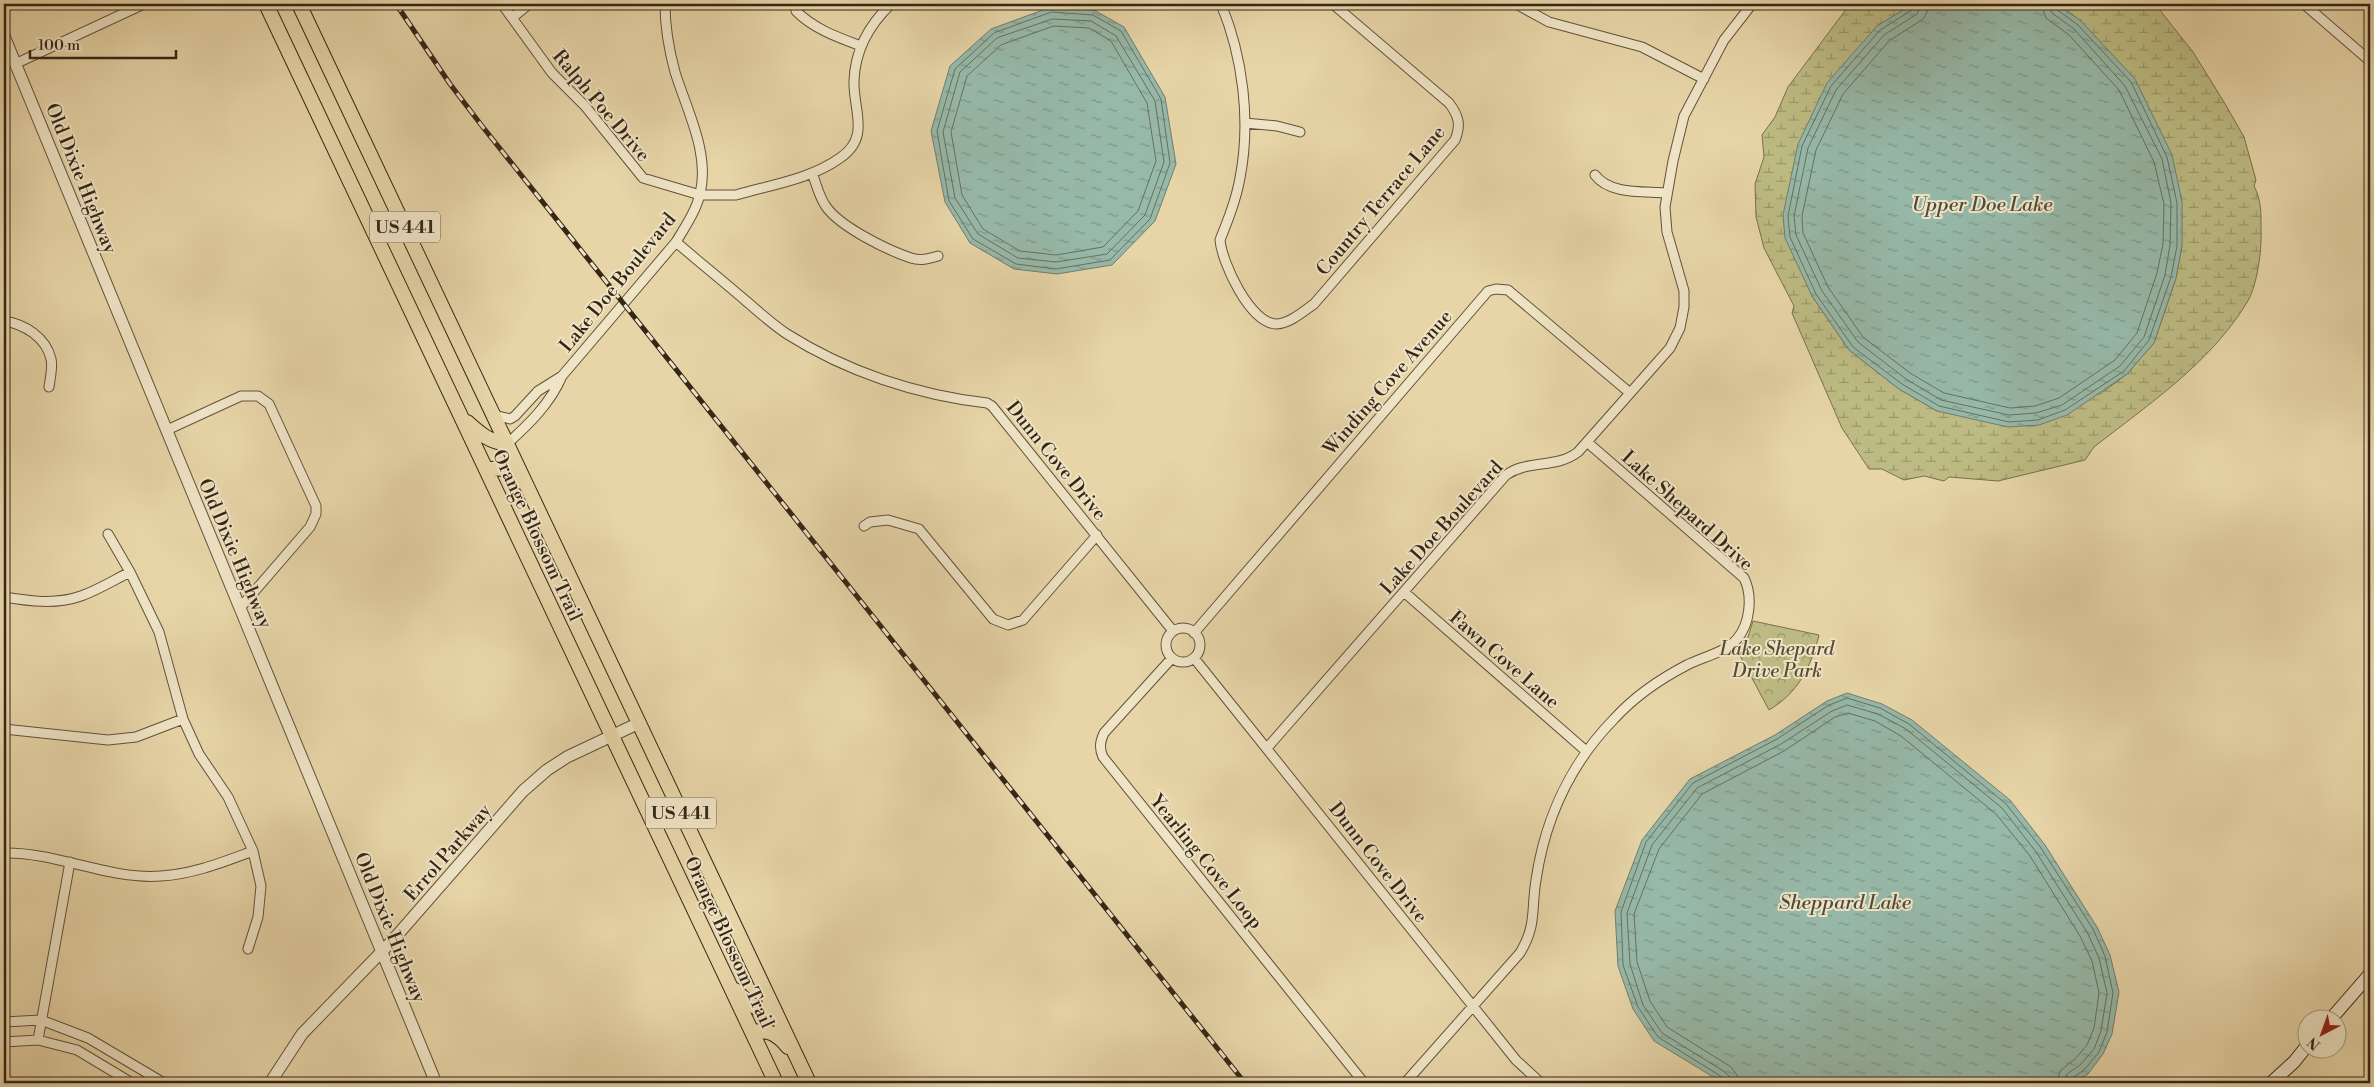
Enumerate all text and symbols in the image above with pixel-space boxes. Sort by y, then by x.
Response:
scale bar [30,28,176,60]
text: 100 m [38,36,80,55]
street label: Ralph Poe Drive [547,45,655,167]
street label: Old Dixie Highway [40,100,122,258]
street label: Country Terrace Lane [1311,121,1451,281]
water label: Upper Doe Lake [1911,193,2053,218]
street label: Lake Doe Boulevard [554,208,681,357]
road number: US 441 [370,212,440,242]
street label: Winding Cove Avenue [1317,305,1457,461]
street label: Dunn Cove Drive [1001,396,1112,525]
street label: Lake Shepard Drive [1616,445,1758,576]
street label: Orange Blossom Trail [487,446,588,625]
street label: Lake Doe Boulevard [1375,455,1508,600]
street label: Old Dixie Highway [193,475,278,632]
street label: Fawn Cove Lane [1444,605,1564,714]
park label: Lake Shepard Drive Park [1719,637,1836,683]
street label: Yearling Cove Loop [1144,789,1268,934]
street label: Dunn Cove Drive [1324,797,1433,928]
street label: Errol Parkway [399,798,497,906]
road number: US 441 [646,798,716,828]
street label: Old Dixie Highway [349,849,431,1007]
street label: Orange Blossom Trail [679,853,780,1032]
water label: Sheppard Lake [1779,891,1912,916]
north arrow [2296,1010,2346,1060]
text: N [2304,1033,2324,1053]

